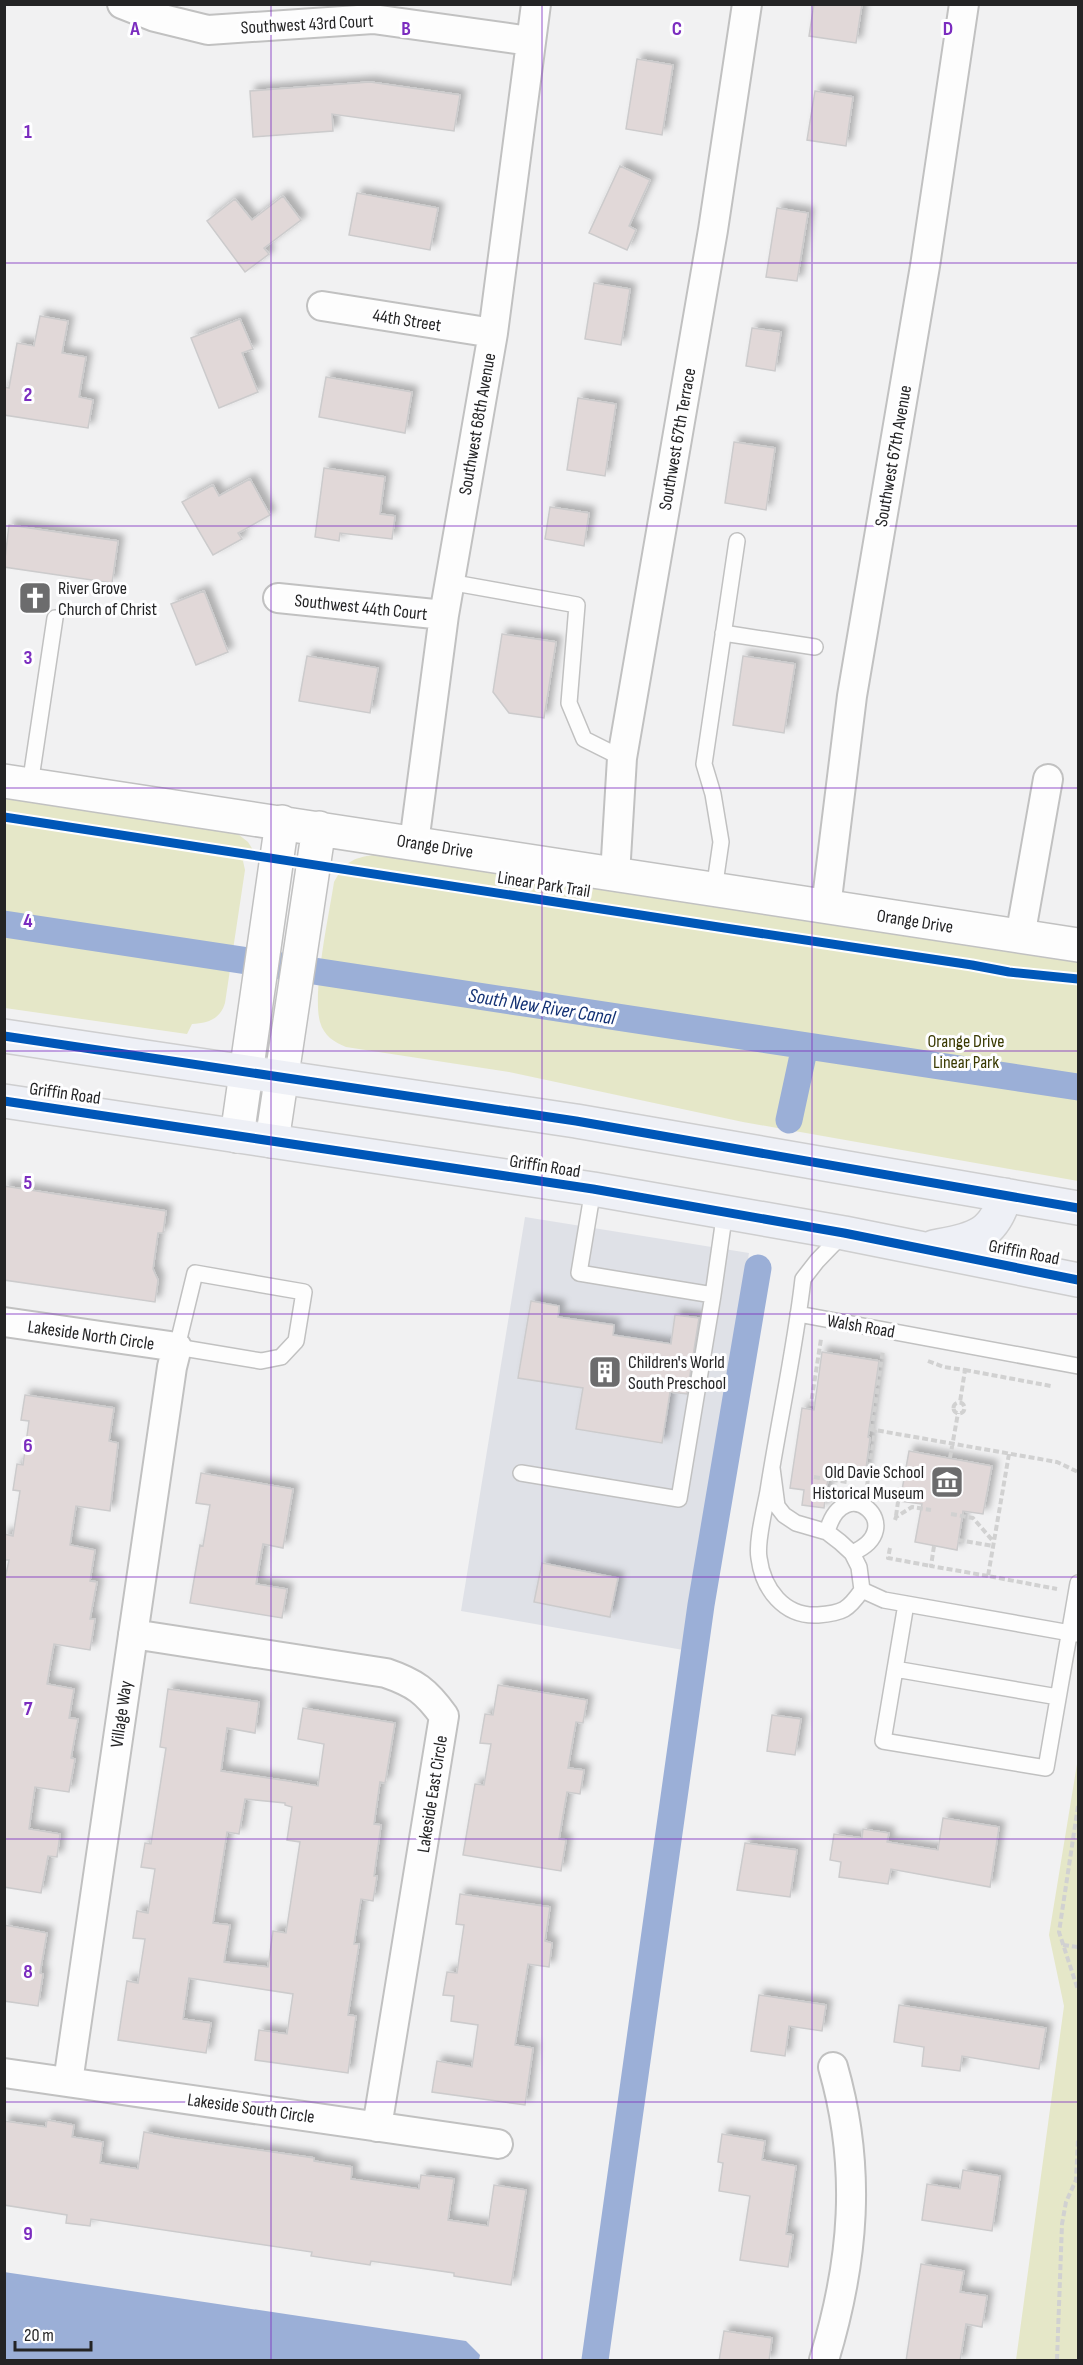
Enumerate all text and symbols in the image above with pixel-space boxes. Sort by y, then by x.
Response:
street label: Southwest 43rd Court [240,11,374,38]
text: A [129,17,140,41]
text: B [401,17,411,41]
text: C [672,17,682,41]
text: D [943,17,953,41]
text: 1 [24,120,32,144]
street label: 44th Street [371,305,443,336]
street label: Southwest 68th Avenue [455,351,500,497]
street label: Southwest 67th Terrace [655,366,700,512]
text: 2 [24,383,32,407]
street label: Southwest 67th Avenue [871,384,916,528]
place label: River Grove Church of Christ [58,578,157,620]
church icon: River Grove Church of Christ [17,580,53,616]
street label: Southwest 44th Court [293,590,429,625]
text: 3 [24,646,33,670]
street label: Orange Drive [395,830,475,863]
street label: Linear Park Trail [496,867,592,902]
street label: Orange Drive [875,905,955,938]
text: 4 [23,909,33,933]
water label: South New River Canal [467,984,618,1031]
park label: Orange Drive Linear Park [927,1031,1005,1073]
street label: Griffin Road [28,1078,102,1109]
street label: Griffin Road [508,1151,582,1182]
text: 5 [24,1171,33,1195]
street label: Griffin Road [987,1235,1061,1270]
street label: Walsh Road [825,1310,896,1343]
street label: Lakeside North Circle [26,1316,156,1355]
place label: Children's World South Preschool [628,1352,726,1394]
building icon: Children's World South Preschool [587,1354,623,1390]
text: 6 [23,1434,33,1458]
place label: Old Davie School Historical Museum [813,1462,924,1504]
museum icon: Old Davie School Historical Museum [929,1464,965,1500]
street label: Village Way [106,1679,137,1749]
text: 7 [24,1697,33,1721]
street label: Lakeside East Circle [413,1734,452,1854]
text: 8 [23,1960,33,1984]
street label: Lakeside South Circle [186,2089,316,2128]
text: 9 [23,2222,33,2246]
scale bar [15,2314,92,2352]
text: 20 m [24,2325,54,2346]

